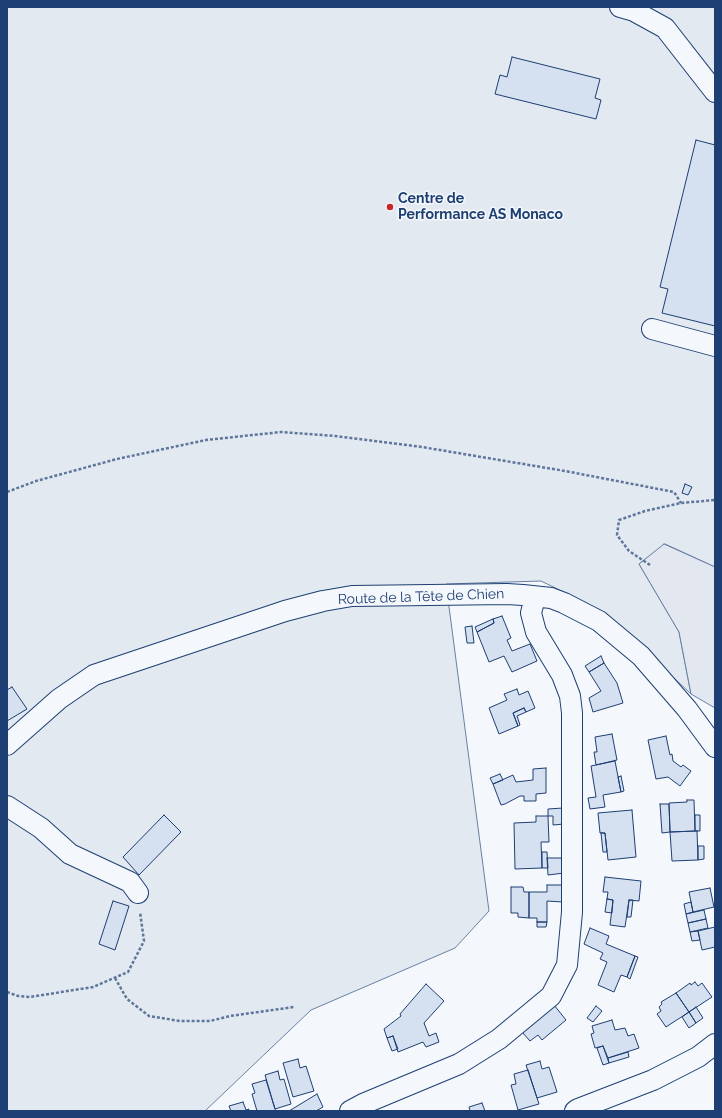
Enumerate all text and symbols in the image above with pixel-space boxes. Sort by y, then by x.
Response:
place label: Centre de Performance AS Monaco [398,191,563,224]
marker: Centre de Performance AS Monaco [385,202,395,212]
street label: Route de la Tête de Chien [337,586,505,608]

